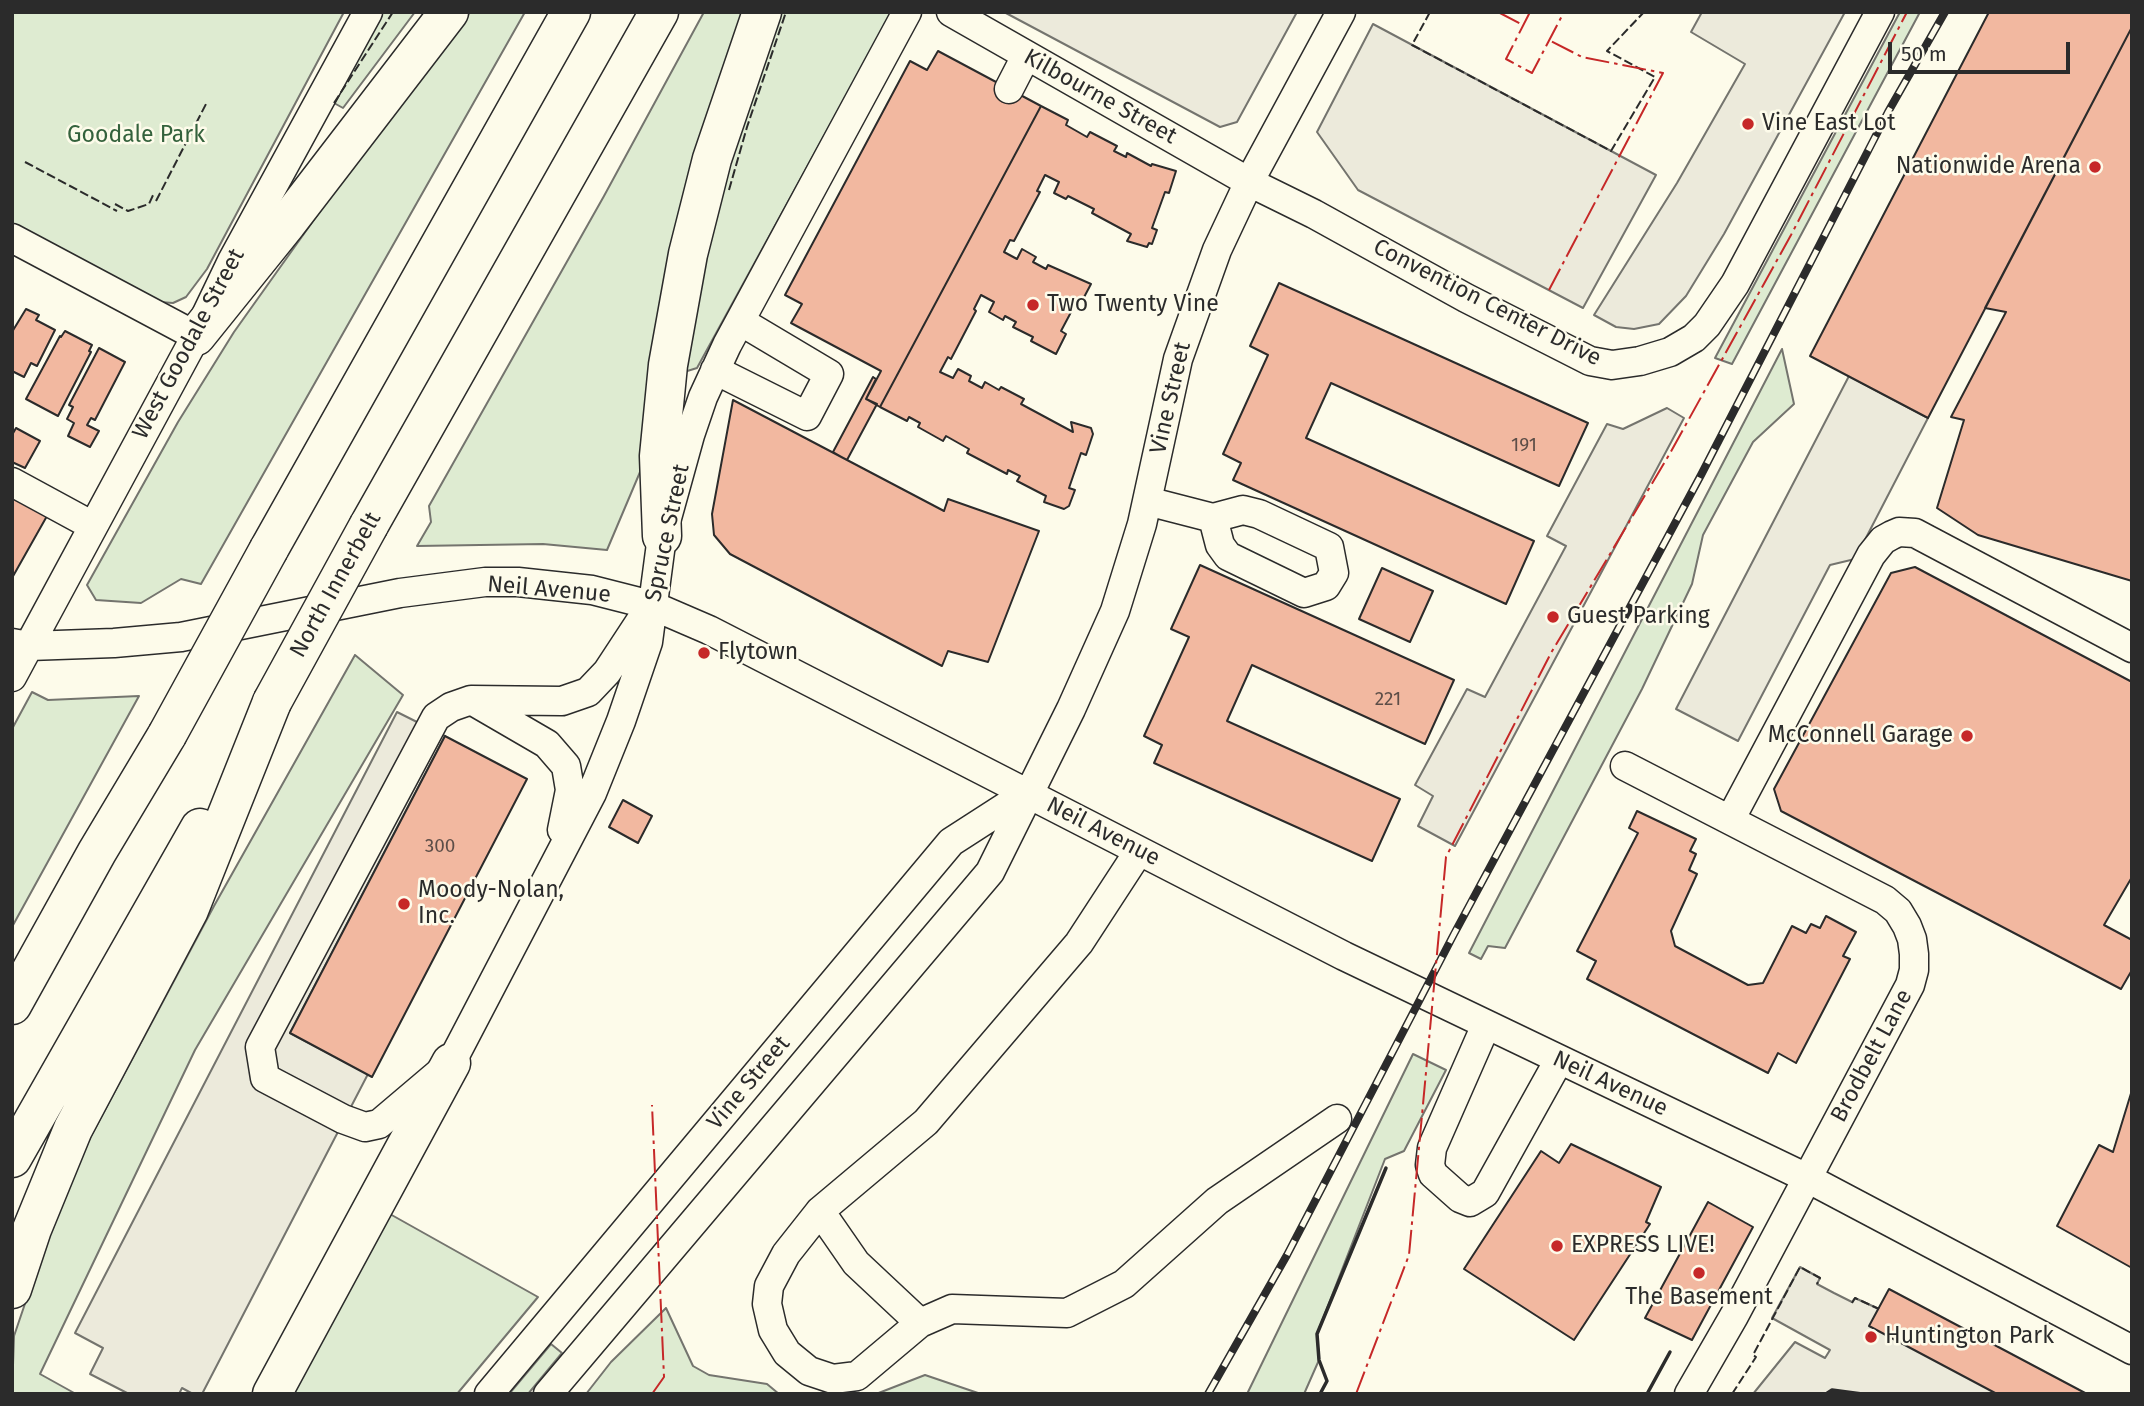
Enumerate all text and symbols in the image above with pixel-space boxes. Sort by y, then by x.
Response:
scale bar [1892,28,2074,72]
text: 50 m [1901,41,1947,67]
street label: Kilbourne Street [1019,44,1181,150]
place label: Vine East Lot [1762,110,1895,138]
marker: Vine East Lot [1740,116,1756,132]
park label: Goodale Park [67,122,205,150]
place label: Nationwide Arena [1896,153,2081,181]
marker: Nationwide Arena [2087,159,2103,175]
street label: Convention Center Drive [1368,233,1606,373]
street label: West Goodale Street [127,244,251,444]
place label: Two Twenty Vine [1047,291,1219,319]
marker: Two Twenty Vine [1025,297,1041,313]
street label: Vine Street [1145,339,1197,457]
house number: 191 [1511,435,1537,457]
street label: Spruce Street [640,462,696,604]
street label: North Innerbelt [285,507,387,663]
street label: Neil Avenue [486,571,612,609]
place label: Guest Parking [1567,603,1710,631]
marker: Guest Parking [1545,609,1561,625]
place label: Flytown [718,639,798,667]
marker: Flytown [696,645,712,661]
house number: 221 [1375,689,1401,711]
place label: McConnell Garage [1768,722,1953,750]
marker: McConnell Garage [1959,728,1975,744]
street label: Neil Avenue [1042,792,1164,872]
house number: 300 [425,836,455,858]
place label: Moody-Nolan, Inc. [418,877,564,931]
marker: Moody-Nolan, Inc. [396,896,412,912]
street label: Brodbelt Lane [1825,985,1919,1127]
street label: Vine Street [702,1031,796,1135]
street label: Neil Avenue [1548,1045,1672,1123]
place label: EXPRESS LIVE! [1571,1232,1715,1260]
marker: EXPRESS LIVE! [1549,1238,1565,1254]
marker: The Basement [1691,1265,1707,1281]
place label: The Basement [1625,1284,1773,1312]
place label: Huntington Park [1885,1323,2054,1351]
marker: Huntington Park [1863,1329,1879,1345]

